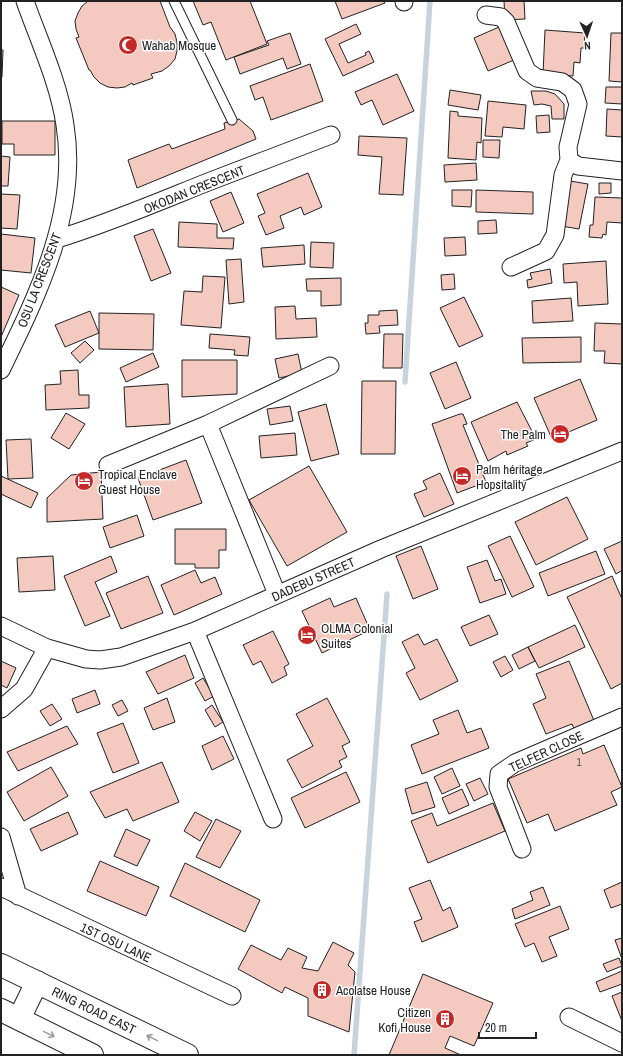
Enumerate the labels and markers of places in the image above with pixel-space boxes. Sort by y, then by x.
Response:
mosque icon: Wahab Mosque [117,34,139,56]
place label: Wahab Mosque [142,37,216,54]
hotel icon: The Palm [549,423,571,445]
place label: The Palm [500,426,546,443]
place label: Palm héritage Hopsitality [476,461,542,493]
hotel icon: Palm héritage Hopsitality [451,465,473,487]
place label: Tropical Enclave Guest House [98,466,177,498]
hotel icon: Tropical Enclave Guest House [73,470,95,492]
place label: OLMA Colonial Suites [321,620,393,652]
hotel icon: OLMA Colonial Suites [296,624,318,646]
building icon: Acolatse House [311,979,333,1001]
place label: Acolatse House [335,982,411,999]
place label: Citizen Kofi House [378,1004,431,1036]
building icon: Citizen Kofi House [434,1008,456,1030]

